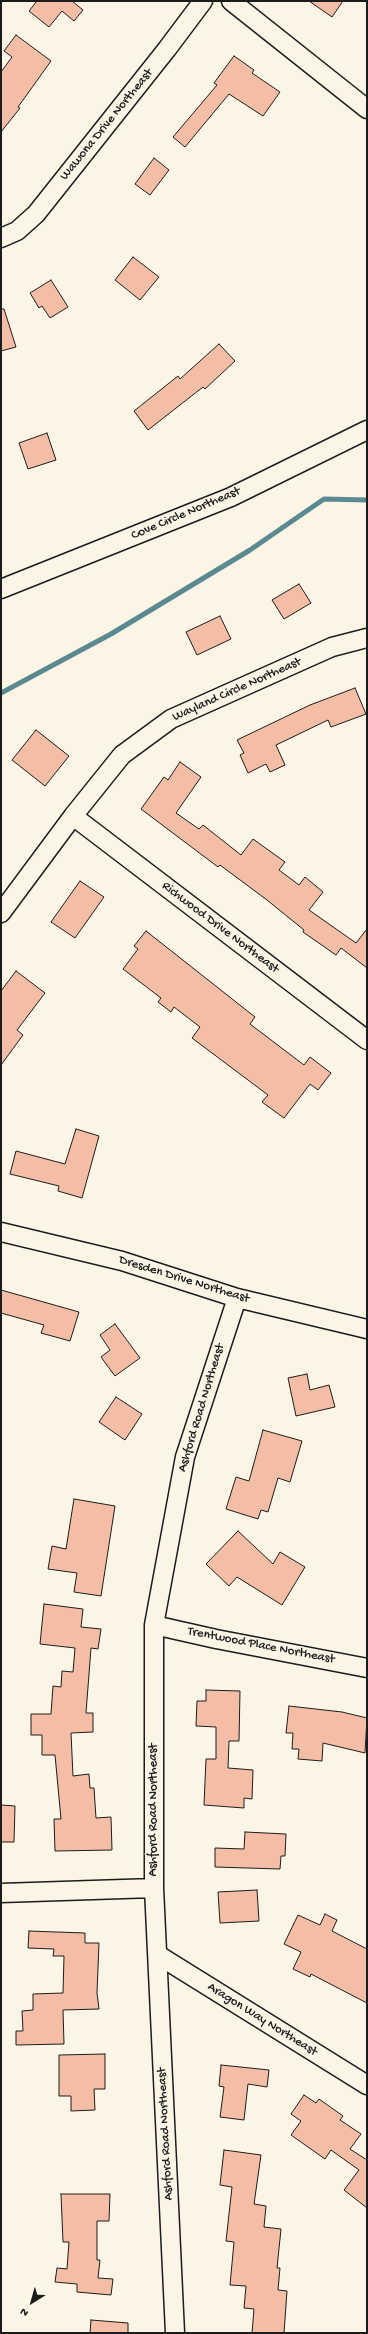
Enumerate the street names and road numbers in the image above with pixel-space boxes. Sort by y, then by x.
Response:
street label: Wawona Drive Northeast [57,66,157,184]
street label: Cove Circle Northeast [129,484,243,544]
street label: Wayland Circle Northeast [170,655,304,725]
street label: Richwood Drive Northeast [158,879,282,977]
street label: Dresden Drive Northeast [117,1253,251,1307]
street label: Ashford Road Northeast [175,1342,229,1474]
street label: Trentwood Place Northeast [186,1624,336,1668]
street label: Ashford Road Northeast [146,1743,162,1877]
street label: Aragon Way Northeast [204,1980,320,2060]
street label: Ashford Road Northeast [155,2067,177,2201]

